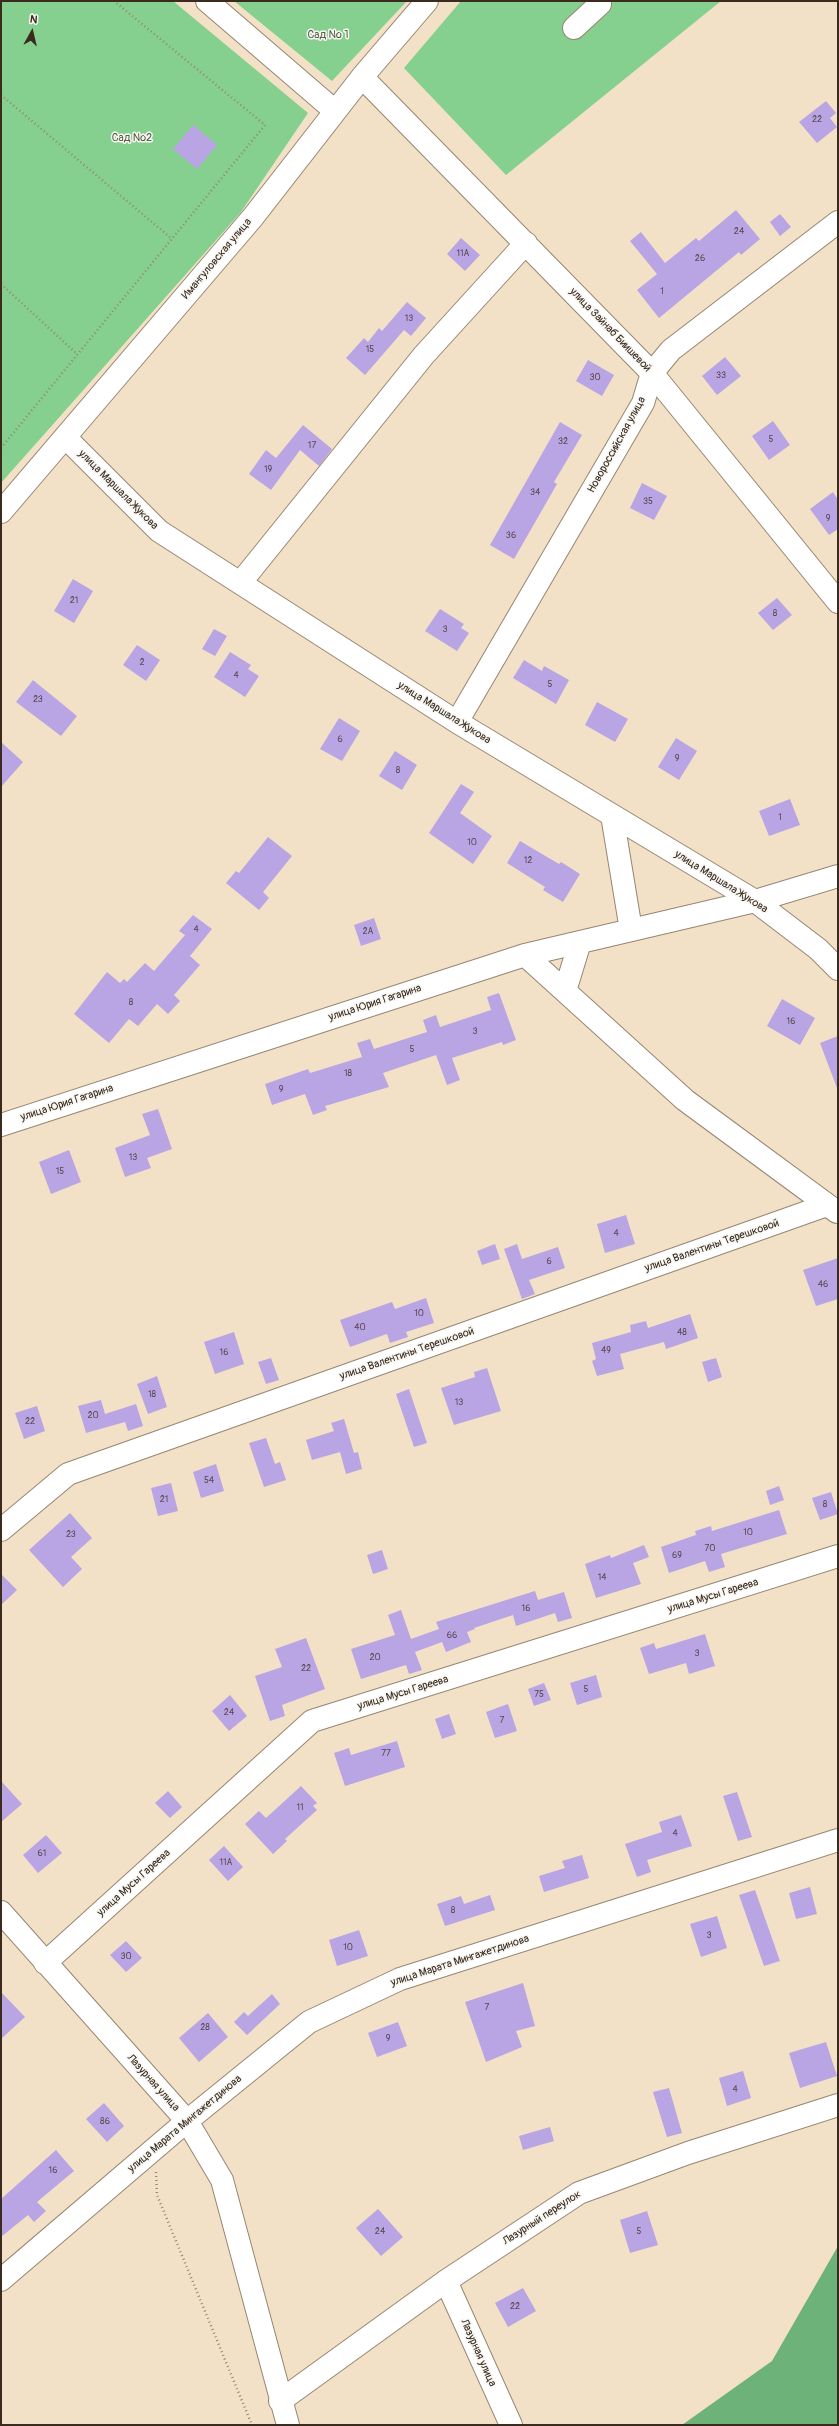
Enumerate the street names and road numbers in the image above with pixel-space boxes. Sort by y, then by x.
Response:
street label: Имангуловская улица [179,216,255,302]
street label: улица Зайнаб Биишевой [566,285,654,375]
street label: Новороссийская улица [585,395,649,495]
street label: улица Маршала Жукова [75,447,161,533]
street label: улица Маршала Жукова [395,679,493,747]
street label: улица Маршала Жукова [672,848,770,916]
street label: улица Юрия Гагарина [327,982,423,1024]
street label: улица Юрия Гагарина [19,1082,115,1124]
street label: улица Валентины Терешковой [643,1217,781,1275]
street label: улица Валентины Терешковой [338,1325,476,1383]
street label: улица Мусы Гареева [666,1576,760,1616]
street label: улица Мусы Гареева [356,1673,450,1713]
street label: улица Мусы Гареева [95,1847,173,1919]
street label: улица Марата Мингажетдинова [389,1932,531,1990]
street label: Лазурная улица [124,2052,182,2114]
street label: улица Марата Мингажетдинова [125,2072,245,2176]
street label: Лазурный переулок [500,2188,584,2248]
street label: Лазурная улица [457,2317,499,2389]

